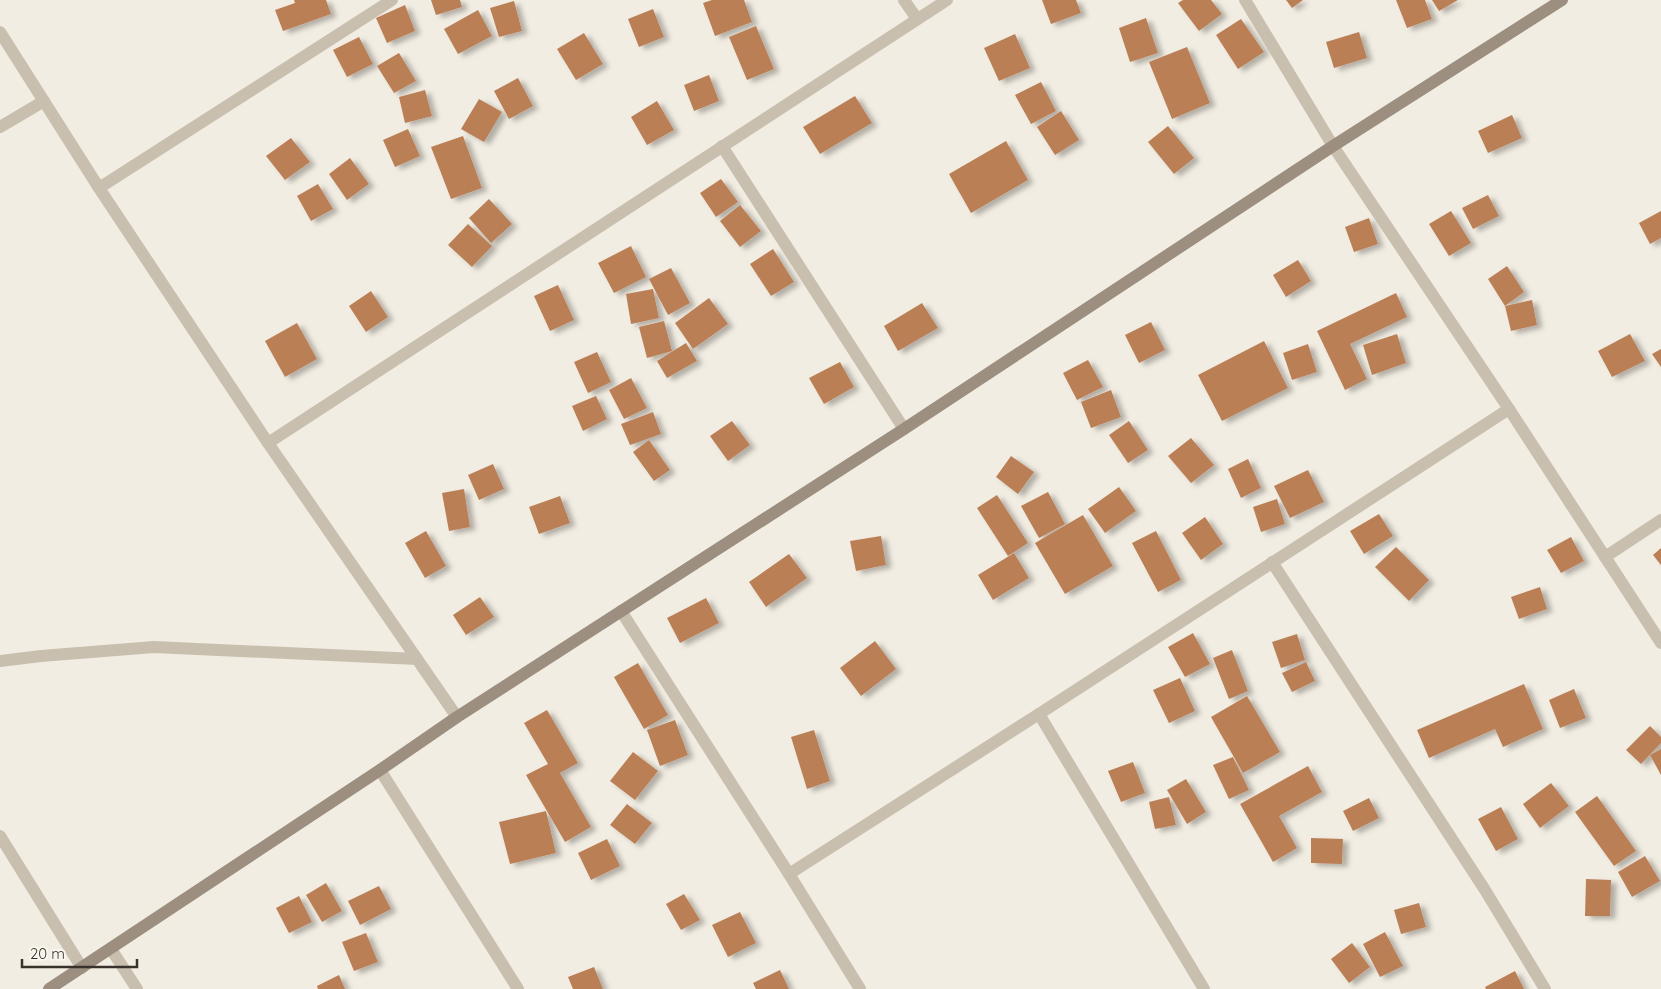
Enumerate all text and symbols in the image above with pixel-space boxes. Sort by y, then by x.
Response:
scale bar [22,936,138,968]
text: 20 m [30,944,65,963]

